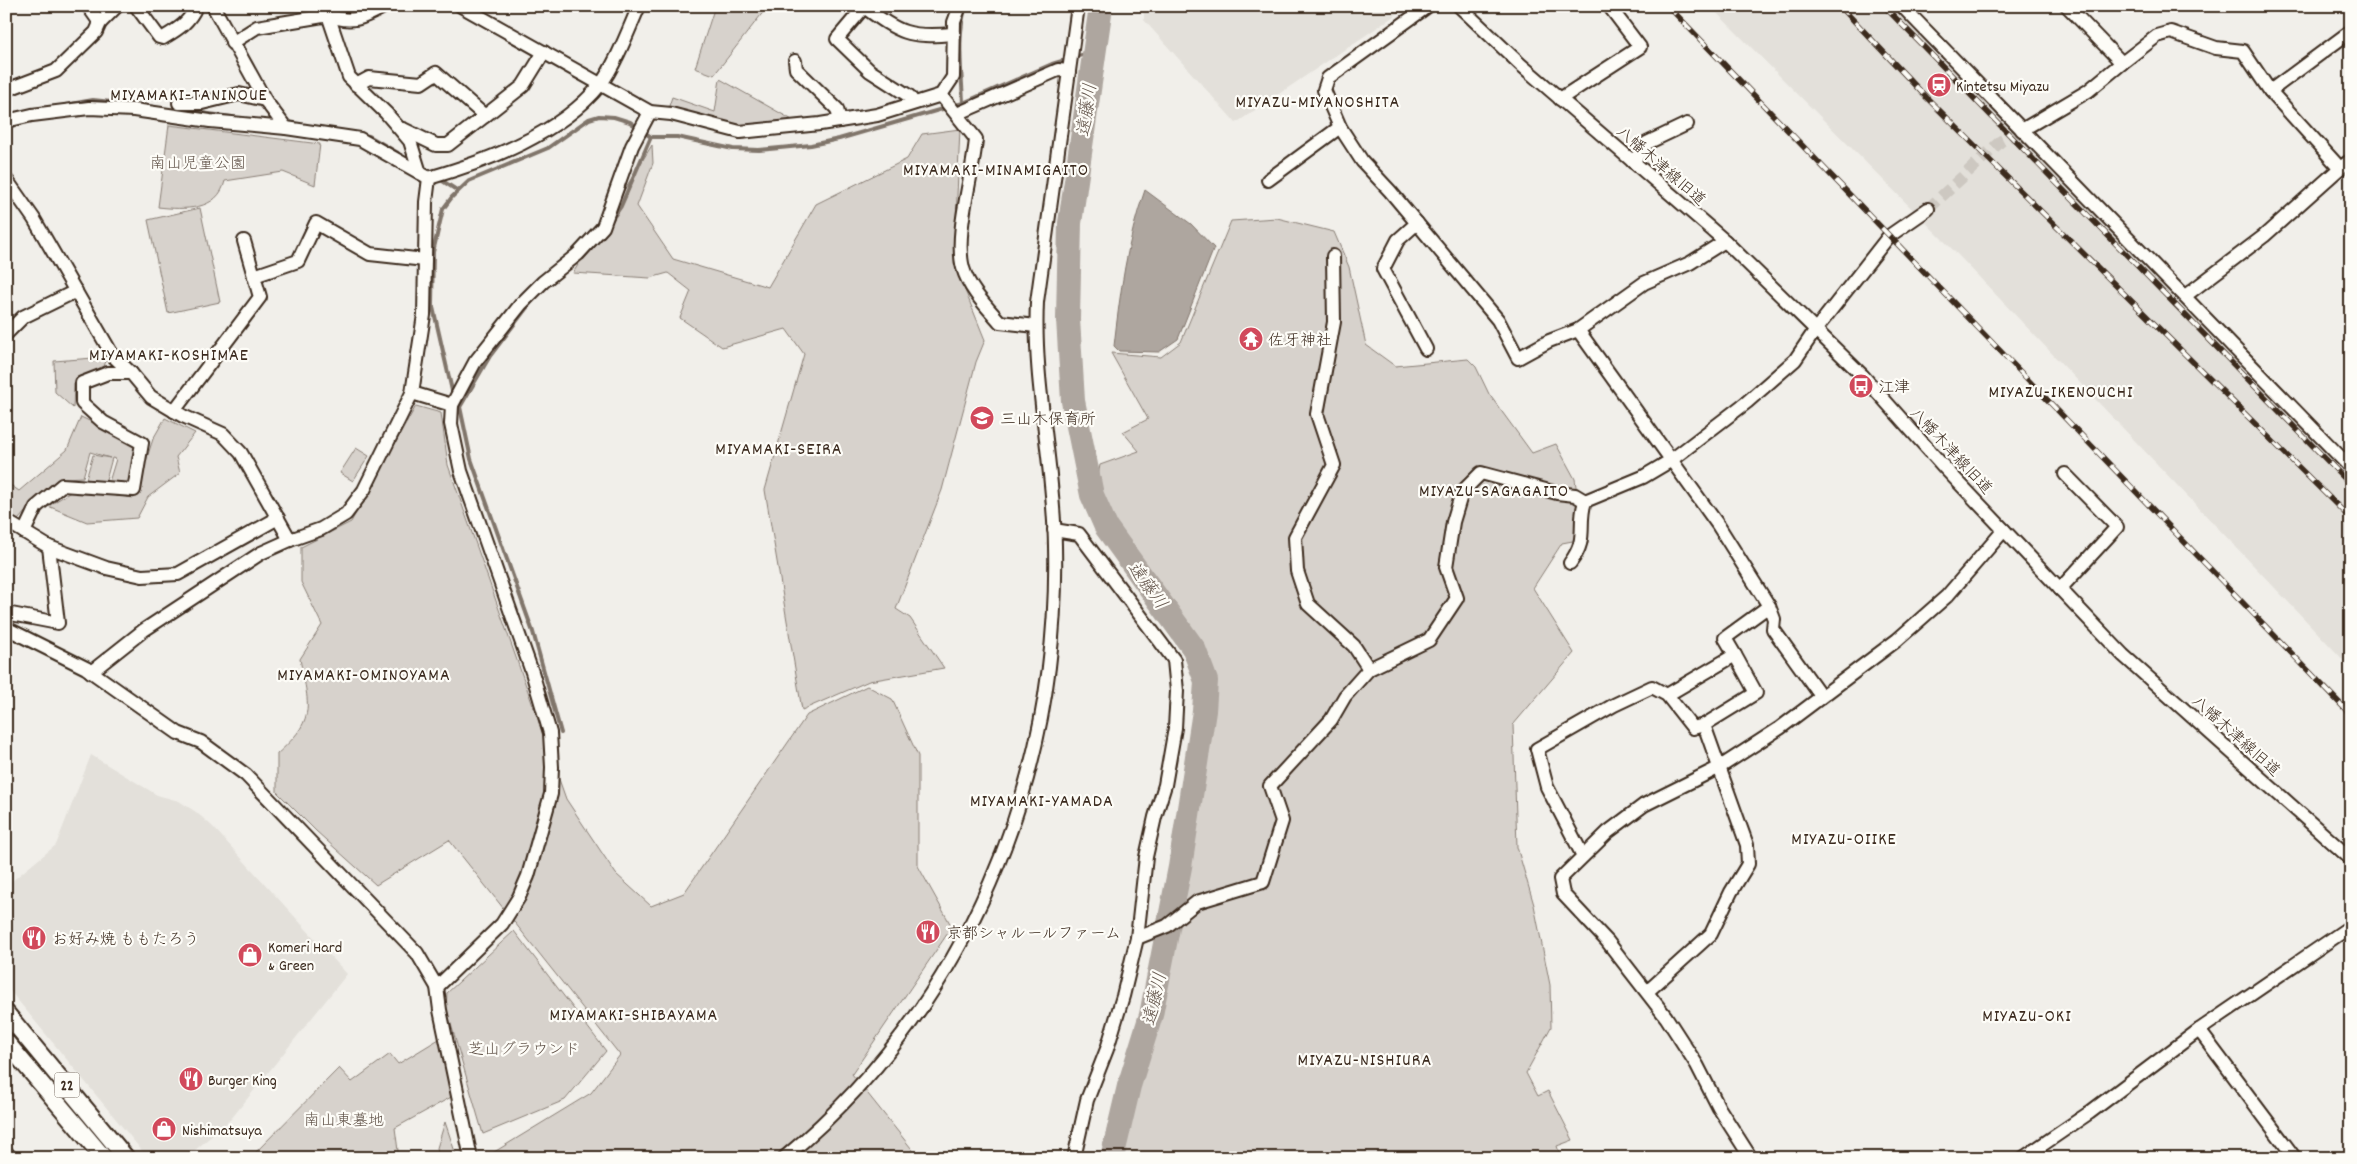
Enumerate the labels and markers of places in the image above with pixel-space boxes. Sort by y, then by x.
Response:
station icon: Kintetsu Miyazu [1926,72,1952,98]
place label: Kintetsu Miyazu [1956,76,2049,99]
temple icon: 佐牙神社 [1238,326,1264,352]
place label: 佐牙神社 [1268,330,1332,353]
bus stop icon: 江津 [1848,373,1874,399]
place label: 江津 [1878,377,1910,400]
school or university icon: 三山木保育所 [969,405,995,431]
place label: 三山木保育所 [1000,409,1096,432]
restaurant icon: 京都シャルールファーム [915,919,941,945]
place label: 京都シャルールファーム [946,923,1121,946]
restaurant icon: お好み焼 ももたろう [21,925,47,951]
place label: お好み焼 ももたろう [52,929,199,952]
place label: Komeri Hard & Green [268,937,342,978]
shop icon: Komeri Hard & Green [237,942,263,968]
restaurant icon: Burger King [178,1066,204,1092]
place label: Burger King [208,1070,277,1093]
shop icon: Nishimatsuya [151,1116,177,1142]
place label: Nishimatsuya [182,1120,262,1143]

